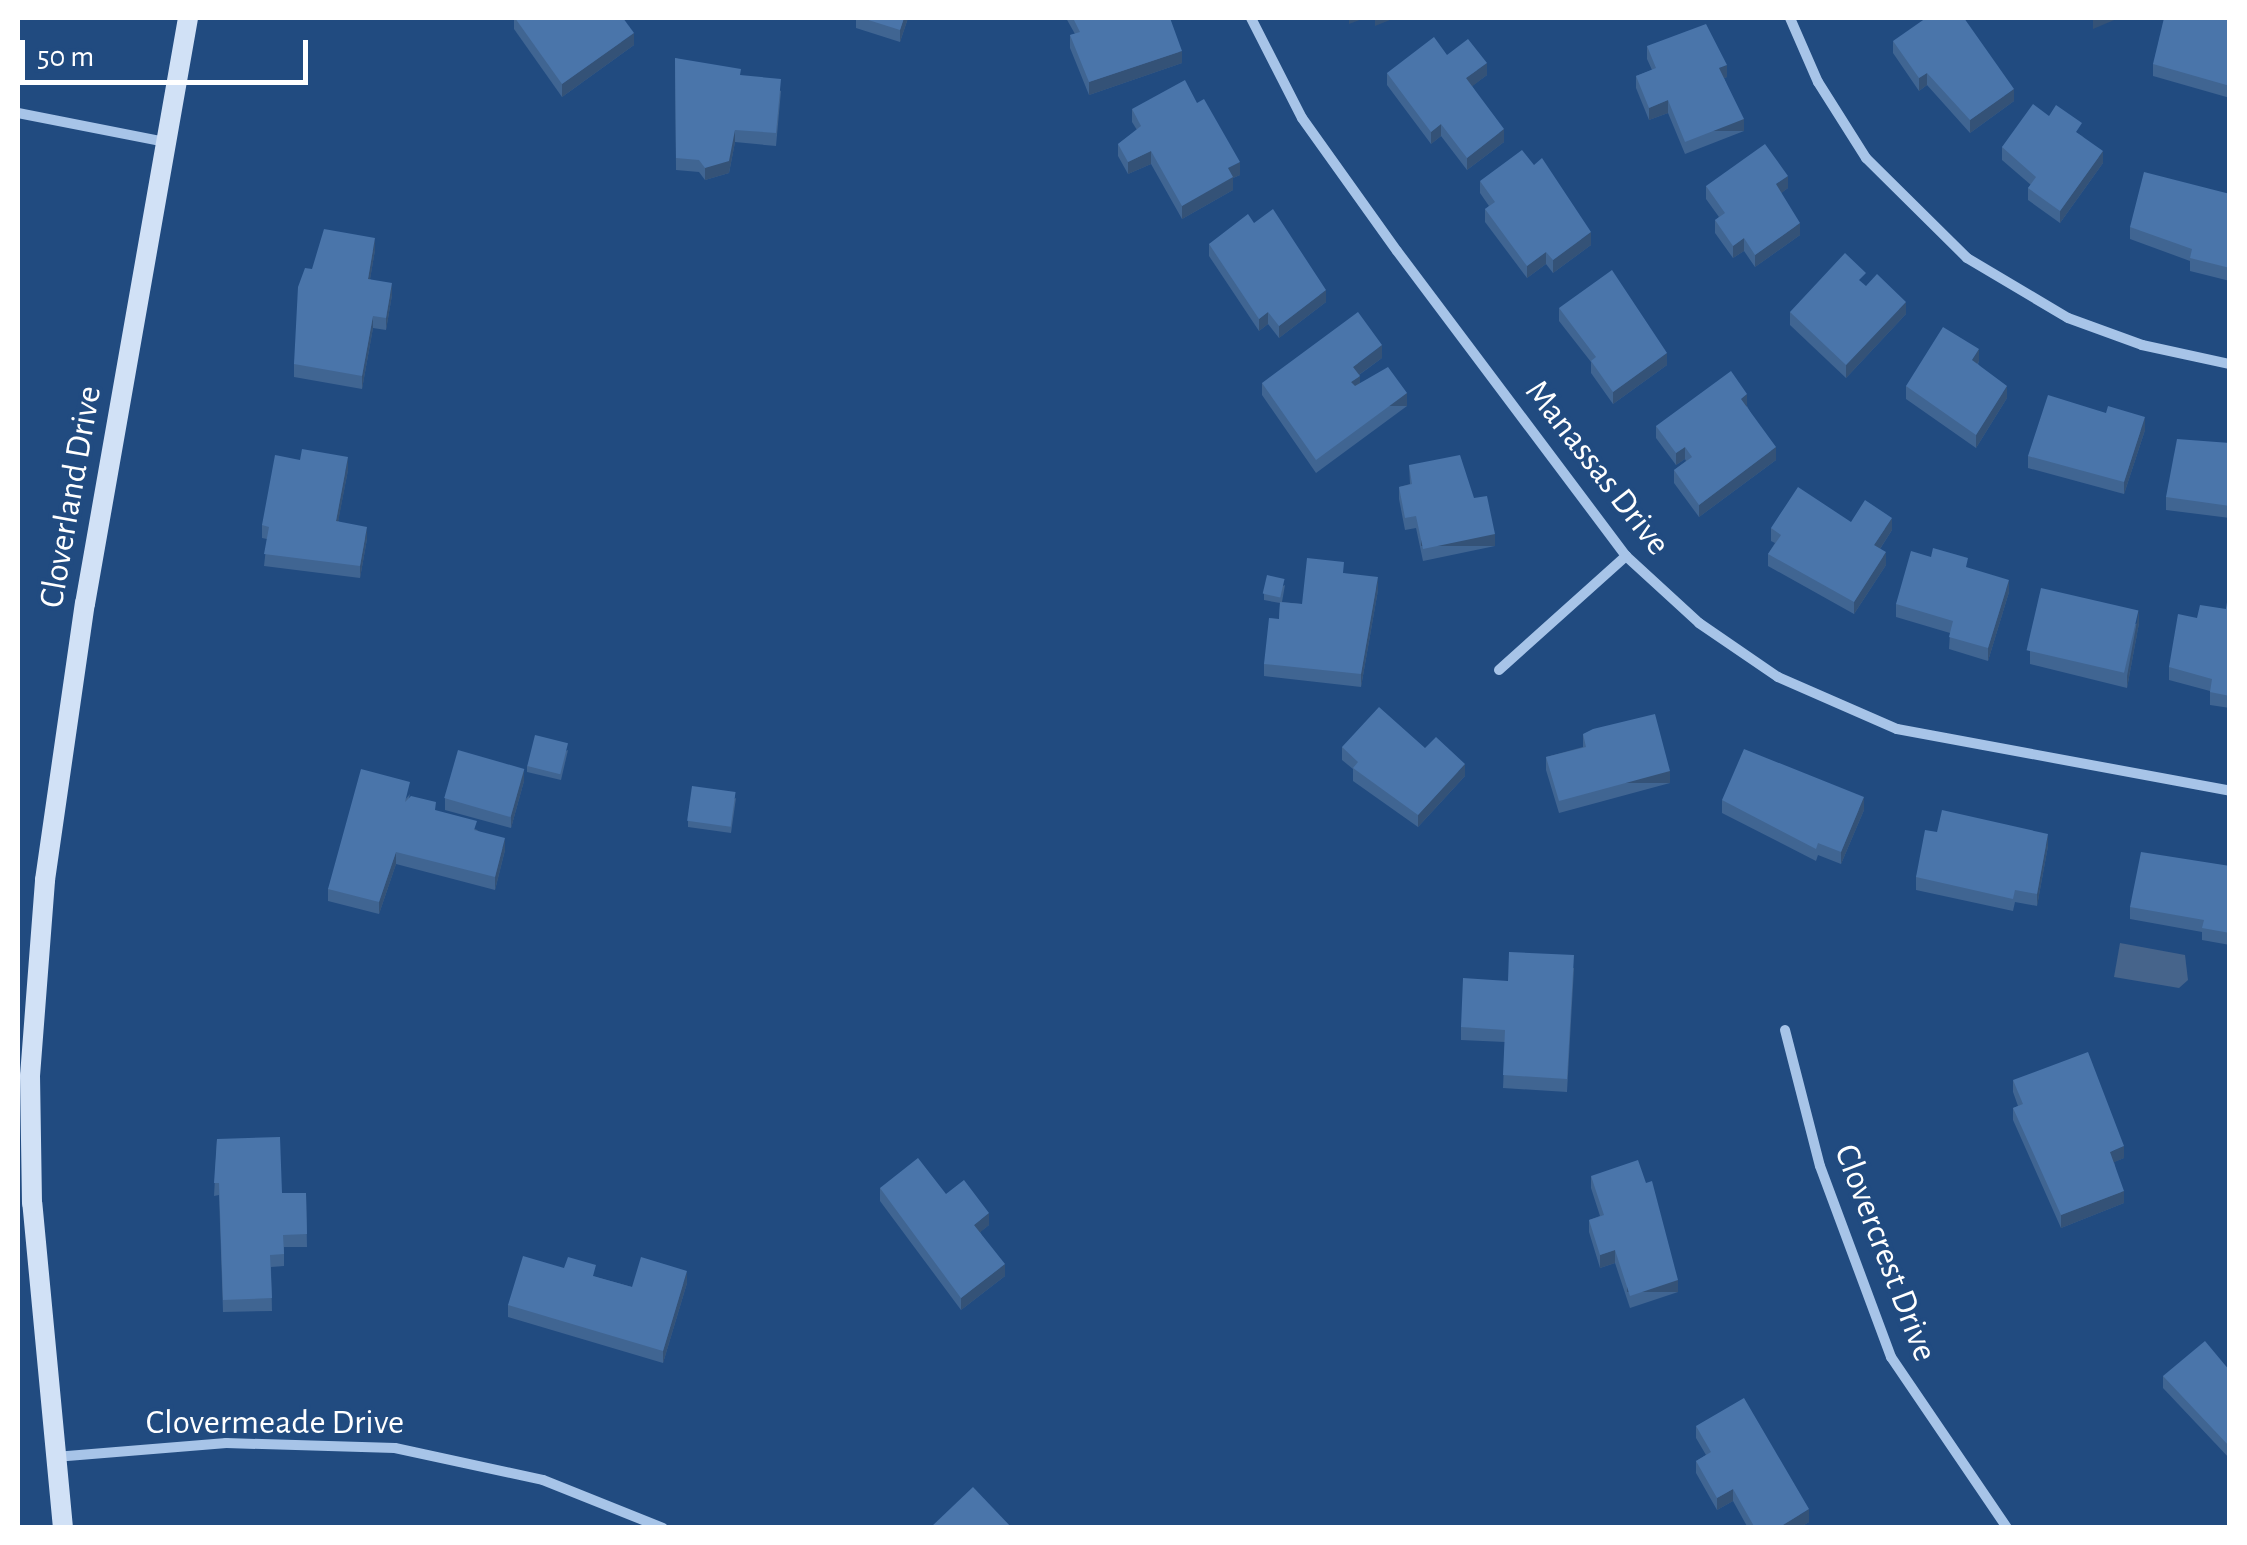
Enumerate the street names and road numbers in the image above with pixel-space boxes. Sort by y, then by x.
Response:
street label: Manassas Drive [1516,372,1678,564]
street label: Cloverland Drive [31,383,111,611]
street label: Clovercrest Drive [1824,1139,1946,1367]
street label: Clovermeade Drive [146,1402,404,1444]

